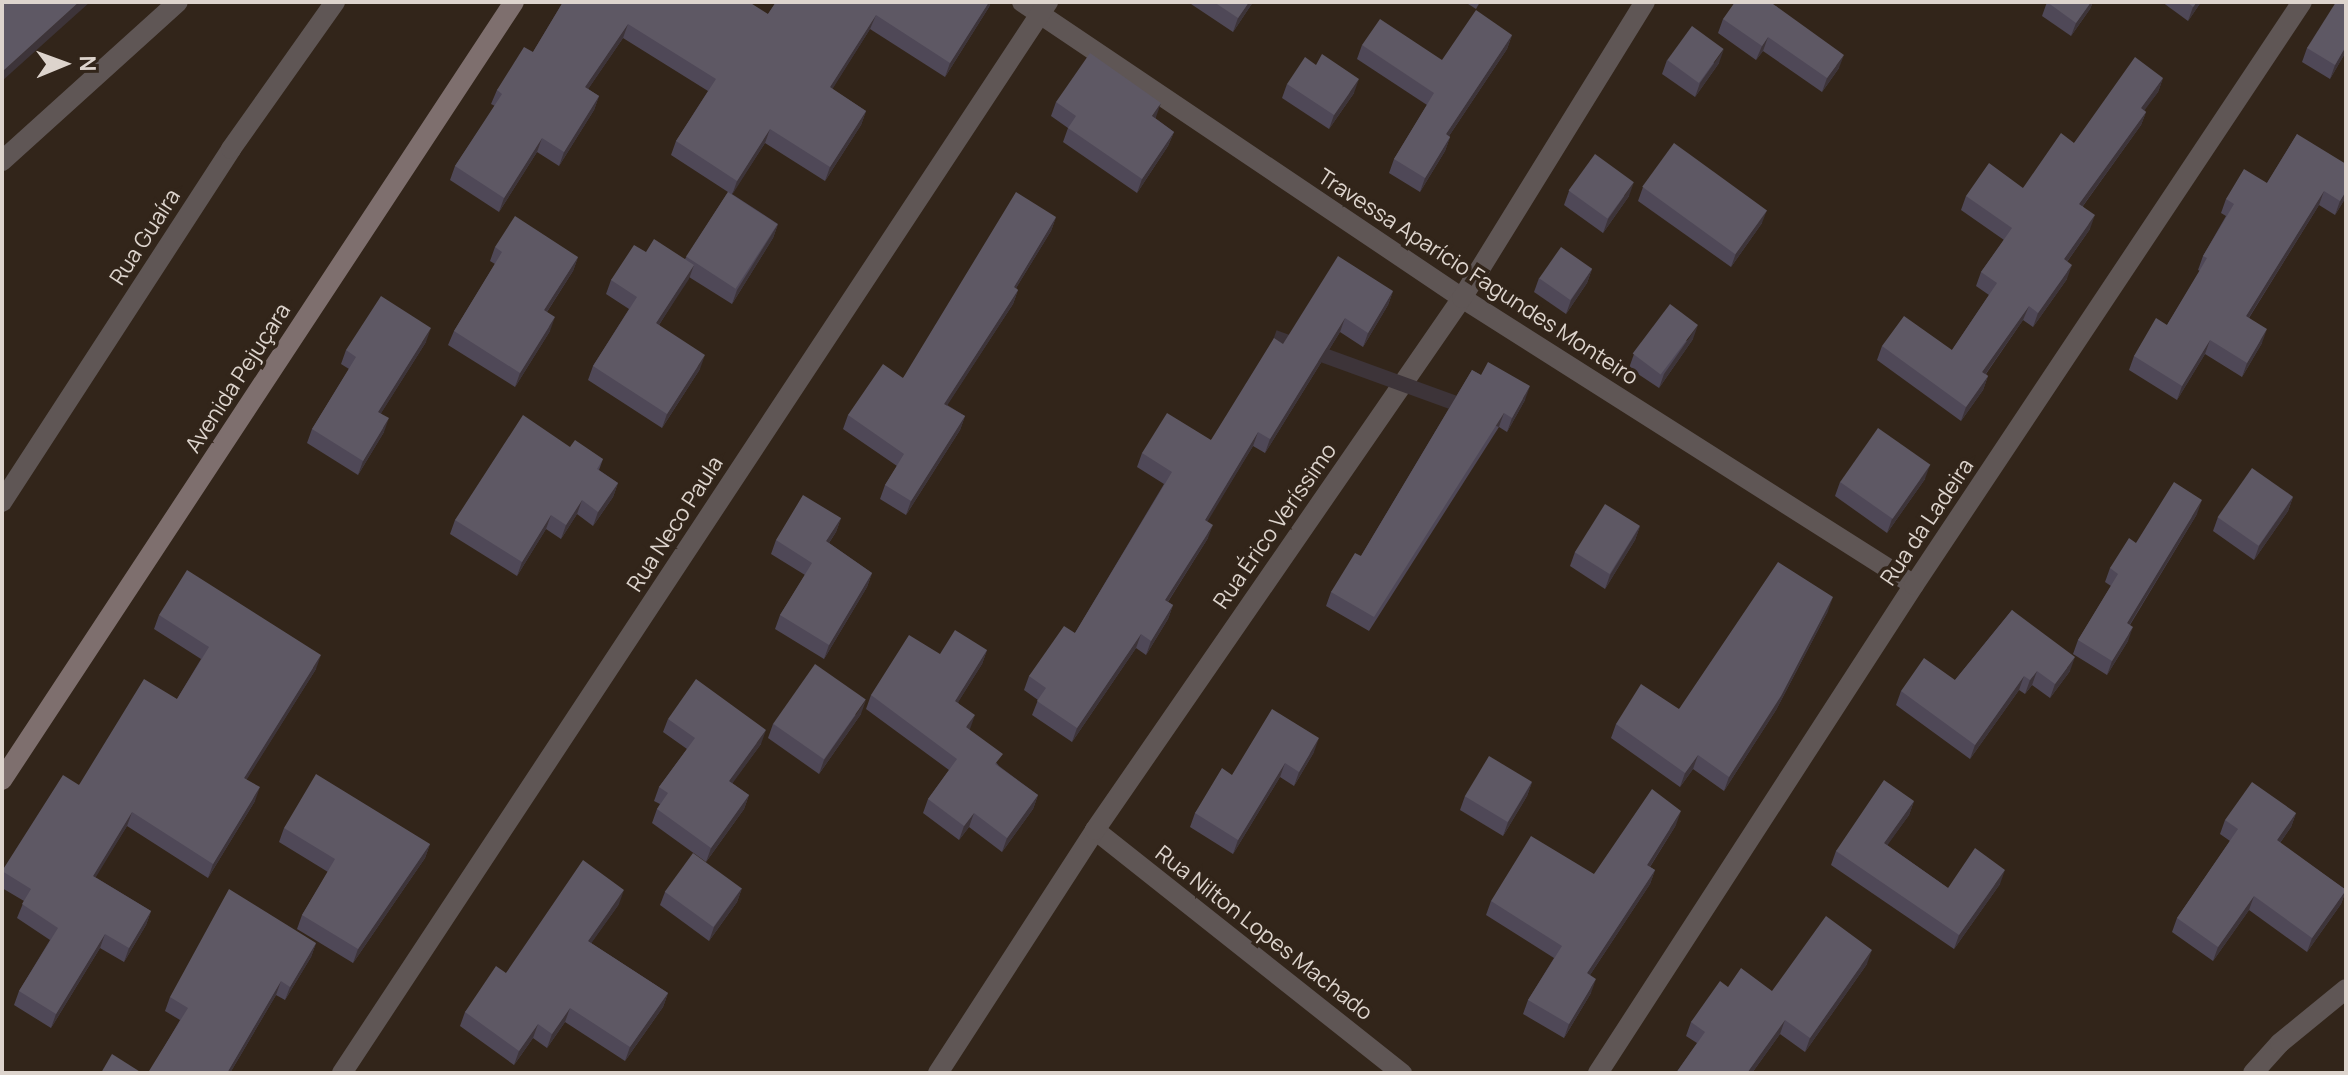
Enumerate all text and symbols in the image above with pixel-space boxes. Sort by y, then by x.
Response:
north arrow [24,24,104,104]
text: N [73,55,103,72]
street label: Travessa Aparício Fagundes Monteiro [1313,163,1643,391]
street label: Rua Guaíra [104,184,186,290]
street label: Avenida Pejuçara [180,298,296,458]
street label: Rua Érico Veríssimo [1208,438,1342,614]
street label: Rua Neco Paula [621,451,729,597]
street label: Rua da Ladeira [1875,454,1979,590]
street label: Rua Nilton Lopes Machado [1150,840,1378,1026]

